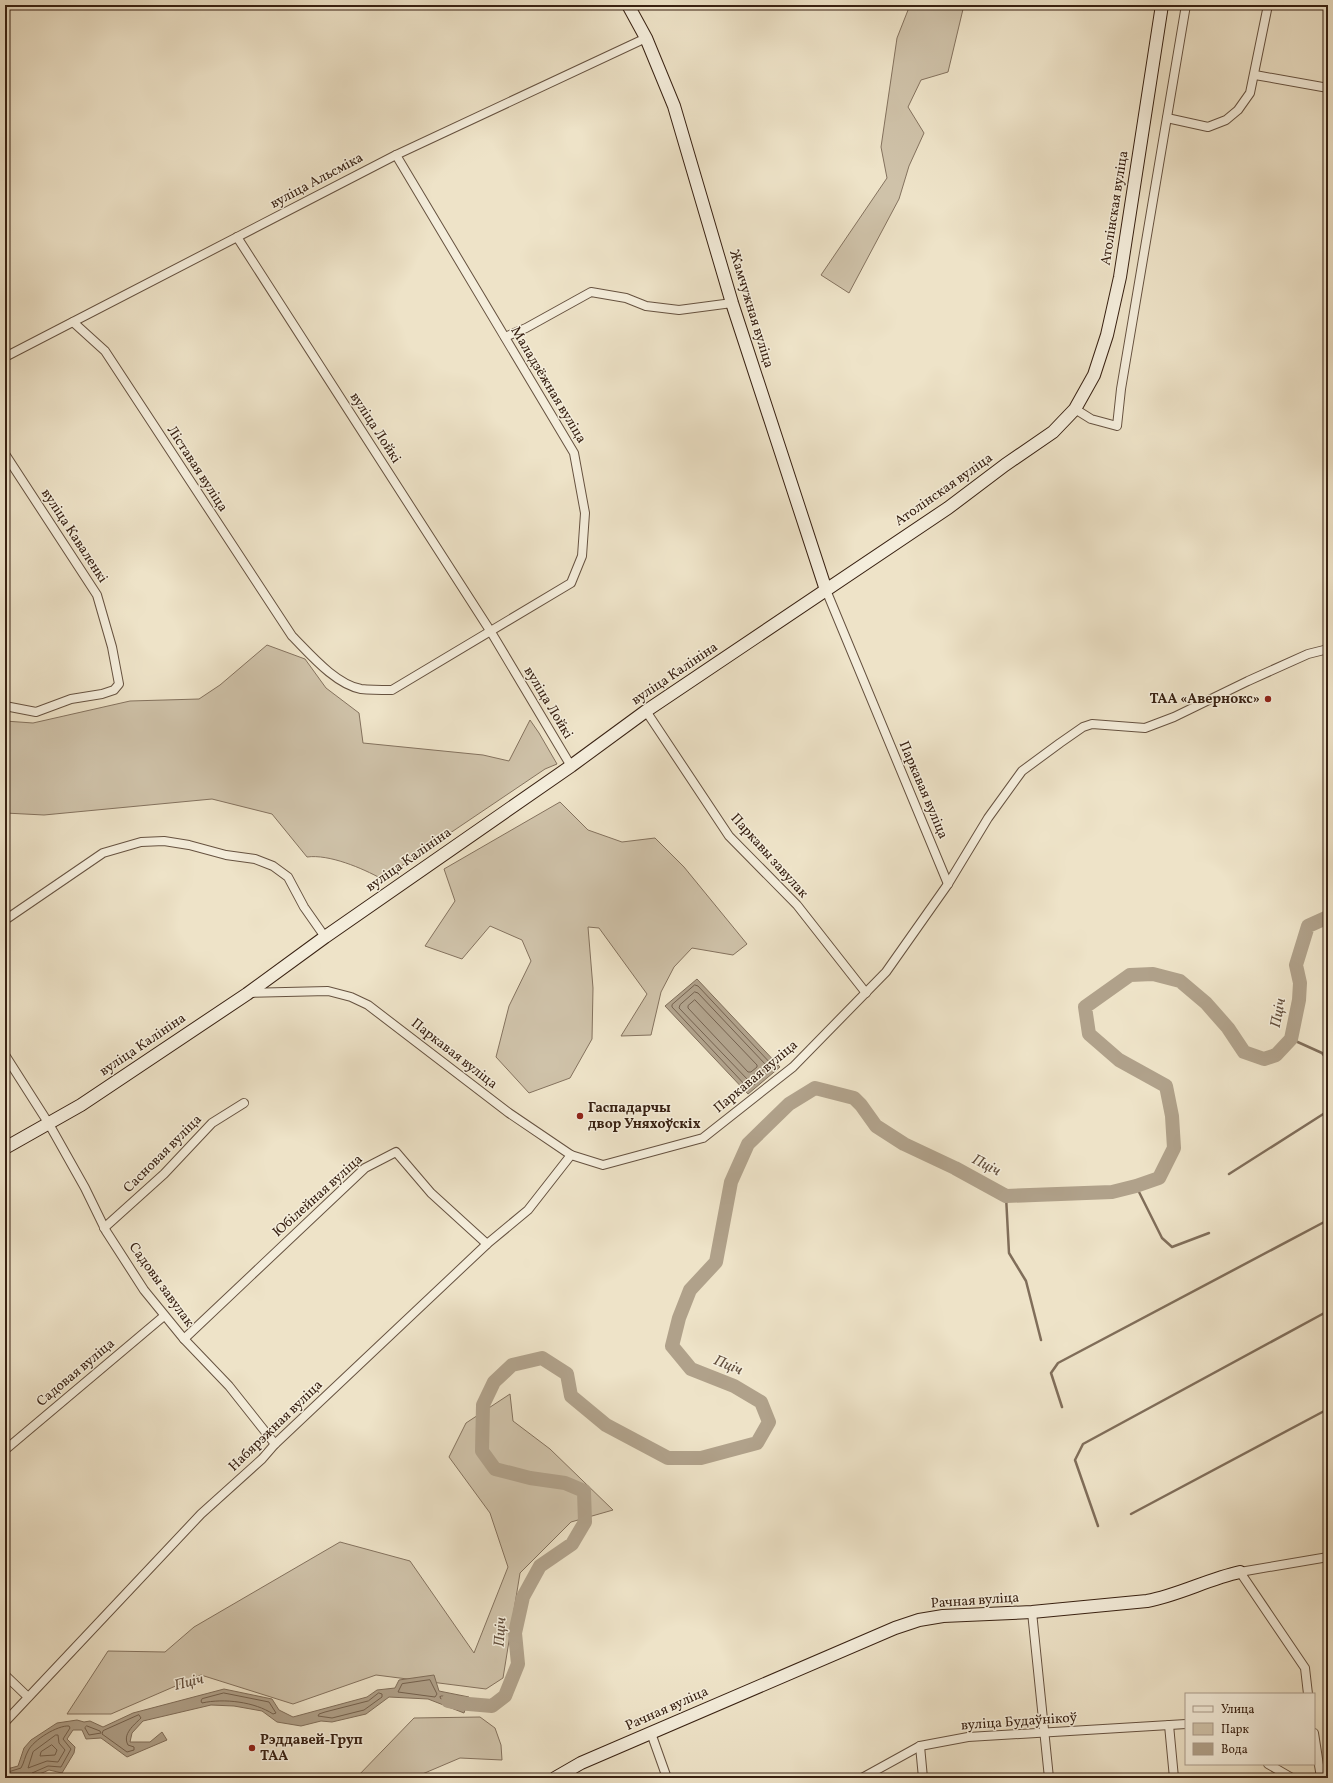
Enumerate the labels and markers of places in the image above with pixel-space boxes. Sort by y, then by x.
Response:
place label: ТАА «Авернокс» [1149,690,1260,709]
marker: ТАА «Авернокс» [1263,694,1273,704]
place label: Гаспадарчы двор Уняхоўскіх [588,1099,701,1134]
marker: Гаспадарчы двор Уняхоўскіх [575,1111,585,1121]
place label: Рэддавей-Груп ТАА [260,1731,363,1766]
marker: Рэддавей-Груп ТАА [247,1743,257,1753]

